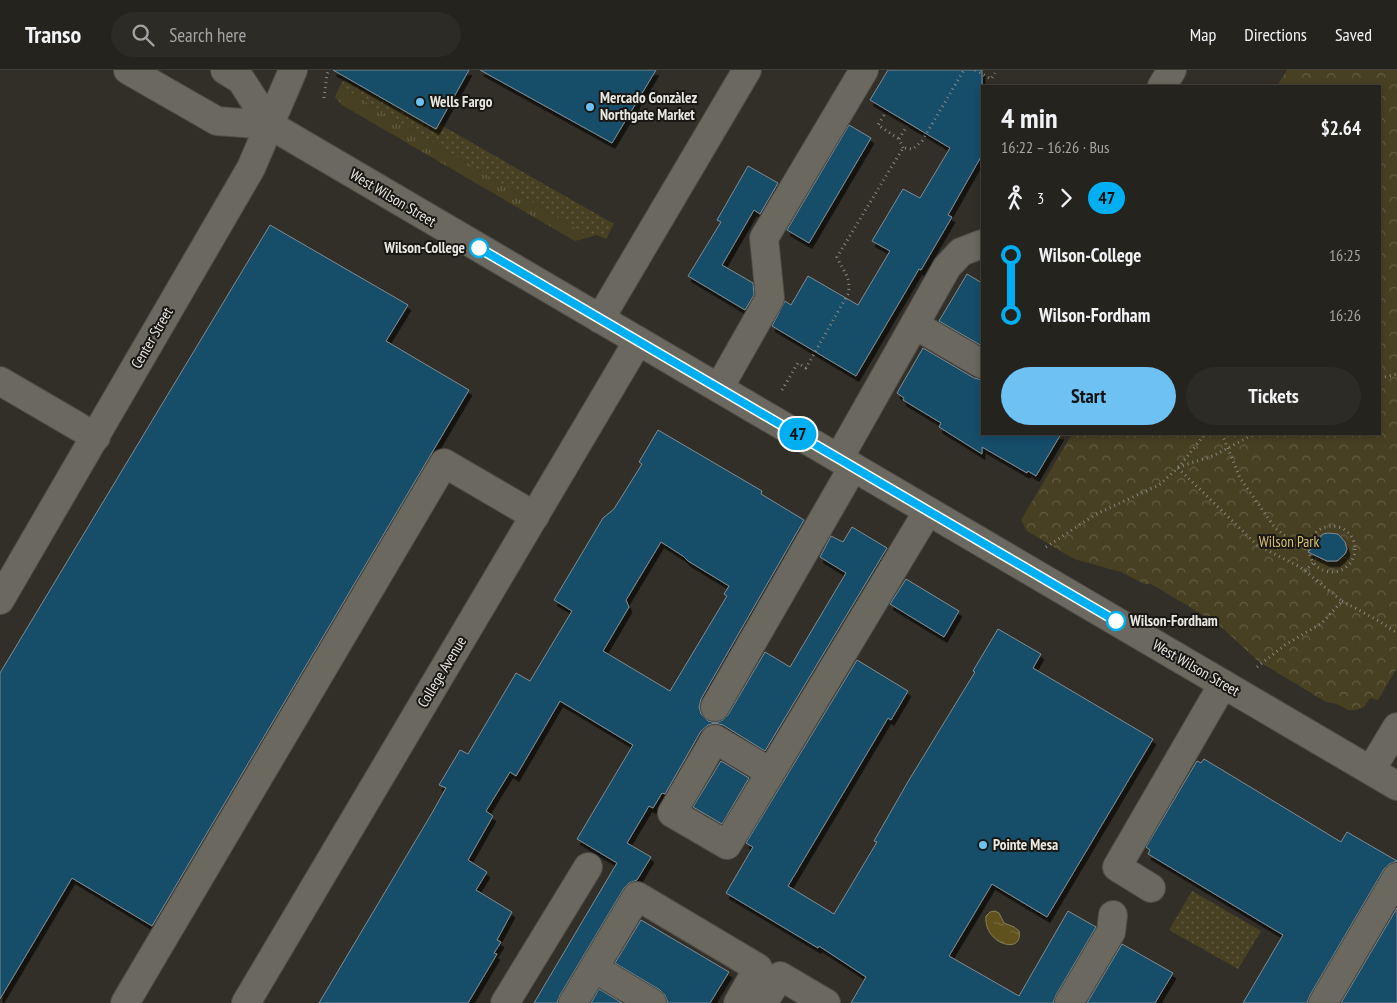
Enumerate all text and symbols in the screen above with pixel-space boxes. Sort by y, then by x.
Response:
search box [111,12,461,57]
text: Transo [25,19,81,50]
icon: search [129,21,157,49]
text: Search here [169,23,246,47]
text: Map [1190,23,1216,46]
text: Directions [1244,23,1307,46]
text: Saved [1335,23,1372,46]
place label: Mercado Gonzàlez Northgate Market [600,88,697,124]
place label: Wells Fargo [429,92,493,111]
marker: Wells Fargo [414,96,426,108]
text: 4 min [1001,99,1058,136]
marker: Mercado Gonzàlez Northgate Market [584,101,596,113]
text: $2.64 [1321,116,1361,140]
text: 16:22 – 16:26 · Bus [1001,137,1109,157]
street label: West Wilson Street [347,164,440,231]
icon: walk [1001,184,1029,212]
icon: forward [1052,184,1080,212]
text: 47 [1098,186,1115,209]
text: 3 [1037,188,1044,208]
place label: Wilson-College [383,238,465,257]
marker: Wilson-College [469,238,489,258]
text: Wilson-College [1039,243,1141,267]
text: 16:25 [1329,245,1361,265]
text: Wilson-Fordham [1039,303,1150,327]
street label: Center Street [126,304,177,372]
text: 16:26 [1329,305,1361,325]
button: Start [1001,367,1176,425]
button: Tickets [1186,367,1361,425]
line badge: 47 [776,418,820,450]
text: 47 [789,422,807,445]
park label: Wilson Park [1259,532,1319,551]
marker: Wilson-Fordham [1106,611,1126,631]
place label: Wilson-Fordham [1129,611,1218,630]
street label: College Avenue [413,633,470,711]
street label: West Wilson Street [1149,635,1243,700]
place label: Pointe Mesa [993,835,1058,854]
marker: Pointe Mesa [977,839,989,851]

